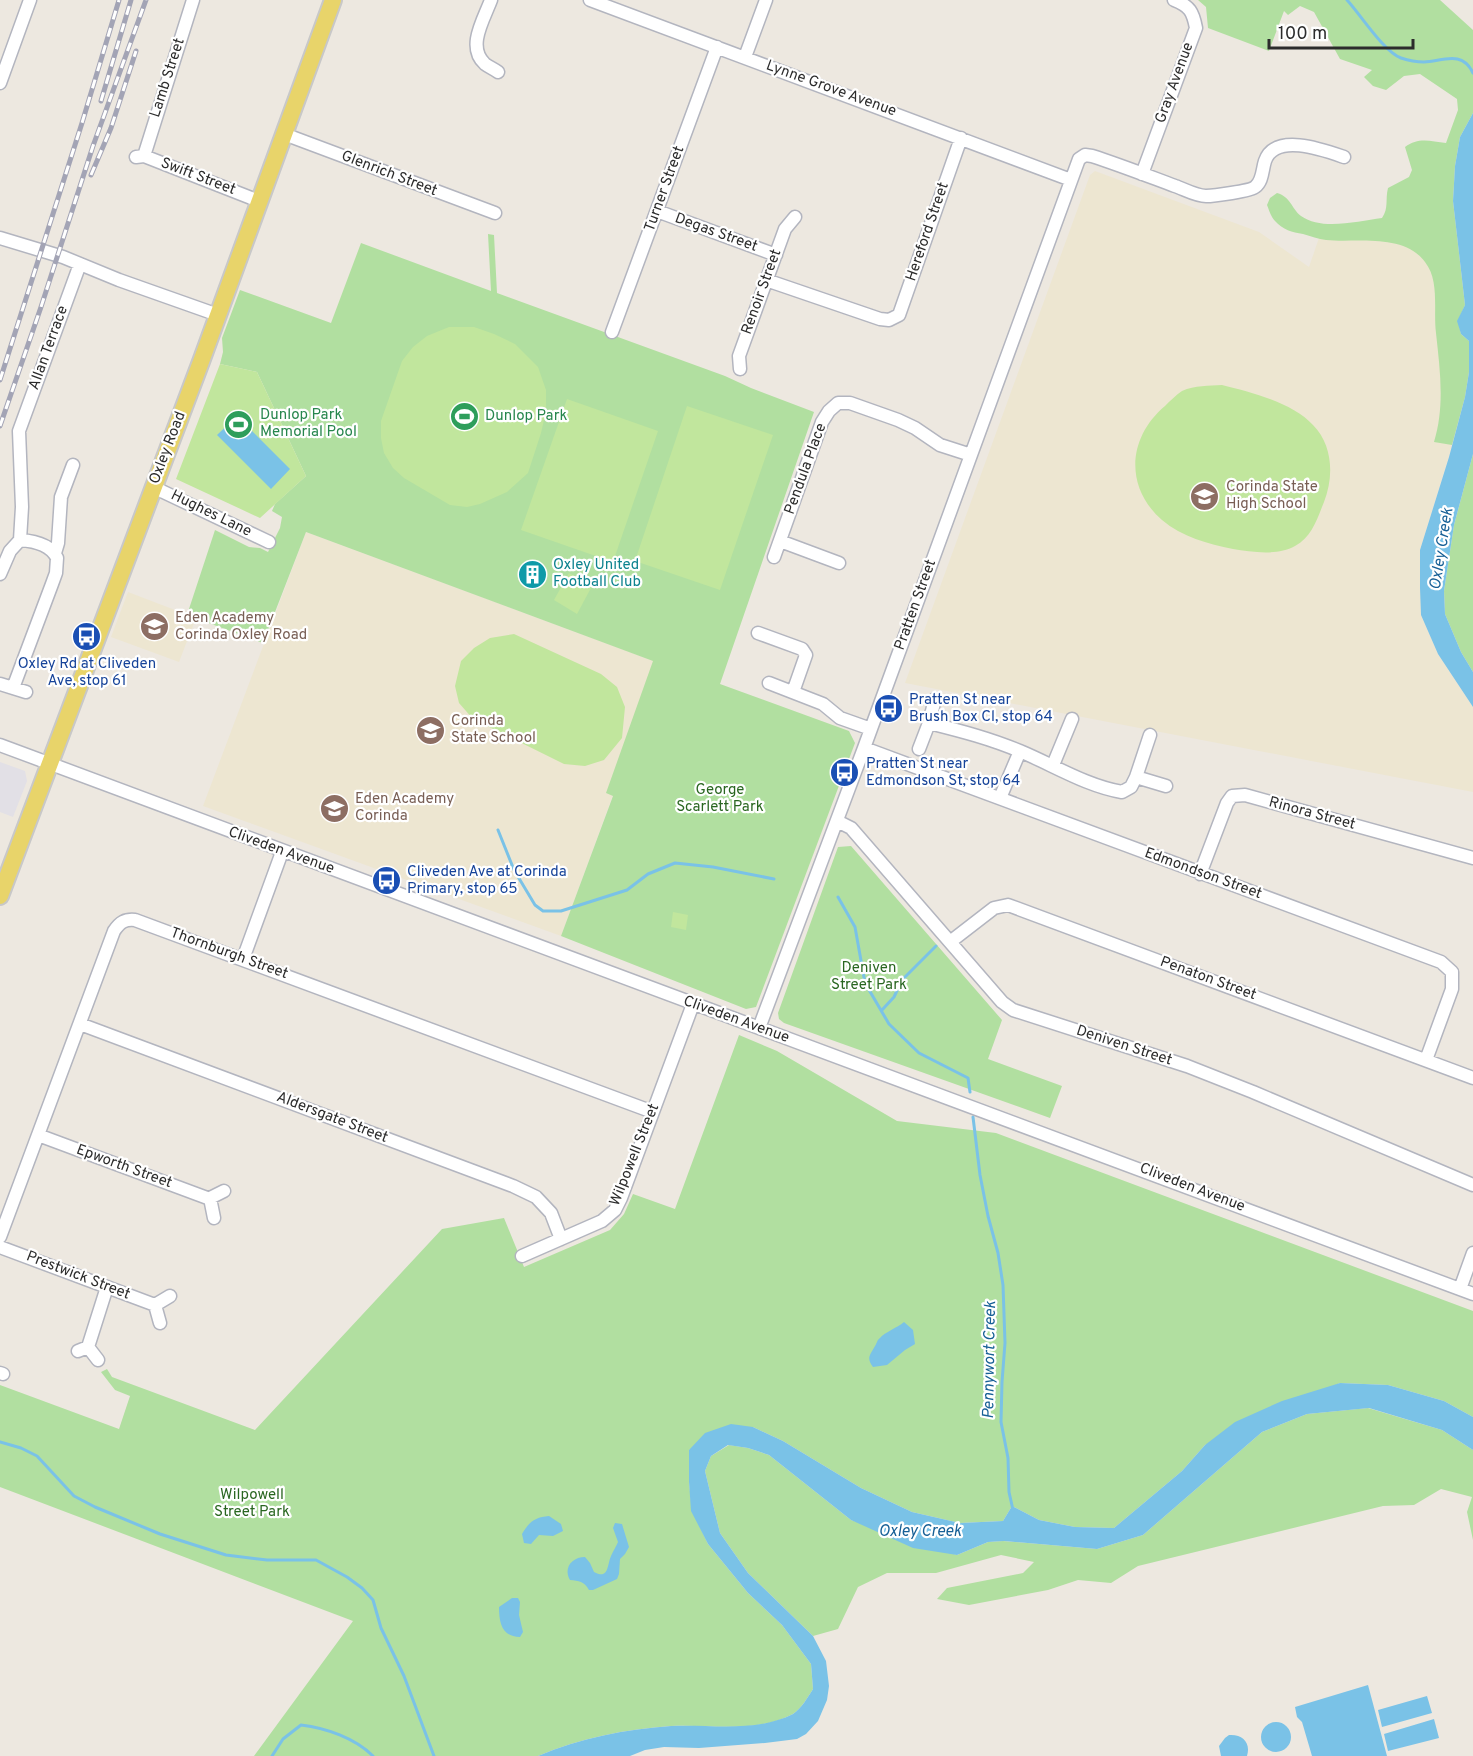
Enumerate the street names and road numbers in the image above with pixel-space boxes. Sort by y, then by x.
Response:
street label: Lamb Street [146,36,190,120]
street label: Gray Avenue [1152,40,1198,126]
street label: Lynne Grove Avenue [763,57,899,121]
street label: Turner Street [641,143,689,235]
street label: Glenrich Street [338,147,440,201]
street label: Swift Street [158,154,238,200]
street label: Hereford Street [902,180,954,284]
street label: Degas Street [672,209,760,257]
street label: Renoir Street [738,247,786,337]
street label: Allan Terrace [25,303,73,393]
street label: Oxley Road [145,409,191,487]
street label: Pendula Place [781,421,831,517]
street label: Hughes Lane [167,486,255,542]
street label: Pratten Street [891,557,941,653]
street label: Rinora Street [1267,793,1357,835]
street label: Cliveden Avenue [225,823,337,879]
street label: Edmondson Street [1142,844,1264,904]
street label: Thornburgh Street [167,924,291,984]
street label: Penaton Street [1157,953,1259,1005]
street label: Cliveden Avenue [680,992,792,1048]
street label: Deniven Street [1074,1022,1174,1070]
street label: Aldersgate Street [274,1088,390,1148]
street label: Wilpowell Street [606,1101,664,1209]
street label: Epworth Street [73,1141,175,1193]
street label: Cliveden Avenue [1137,1159,1247,1217]
street label: Prestwick Street [23,1247,133,1305]

